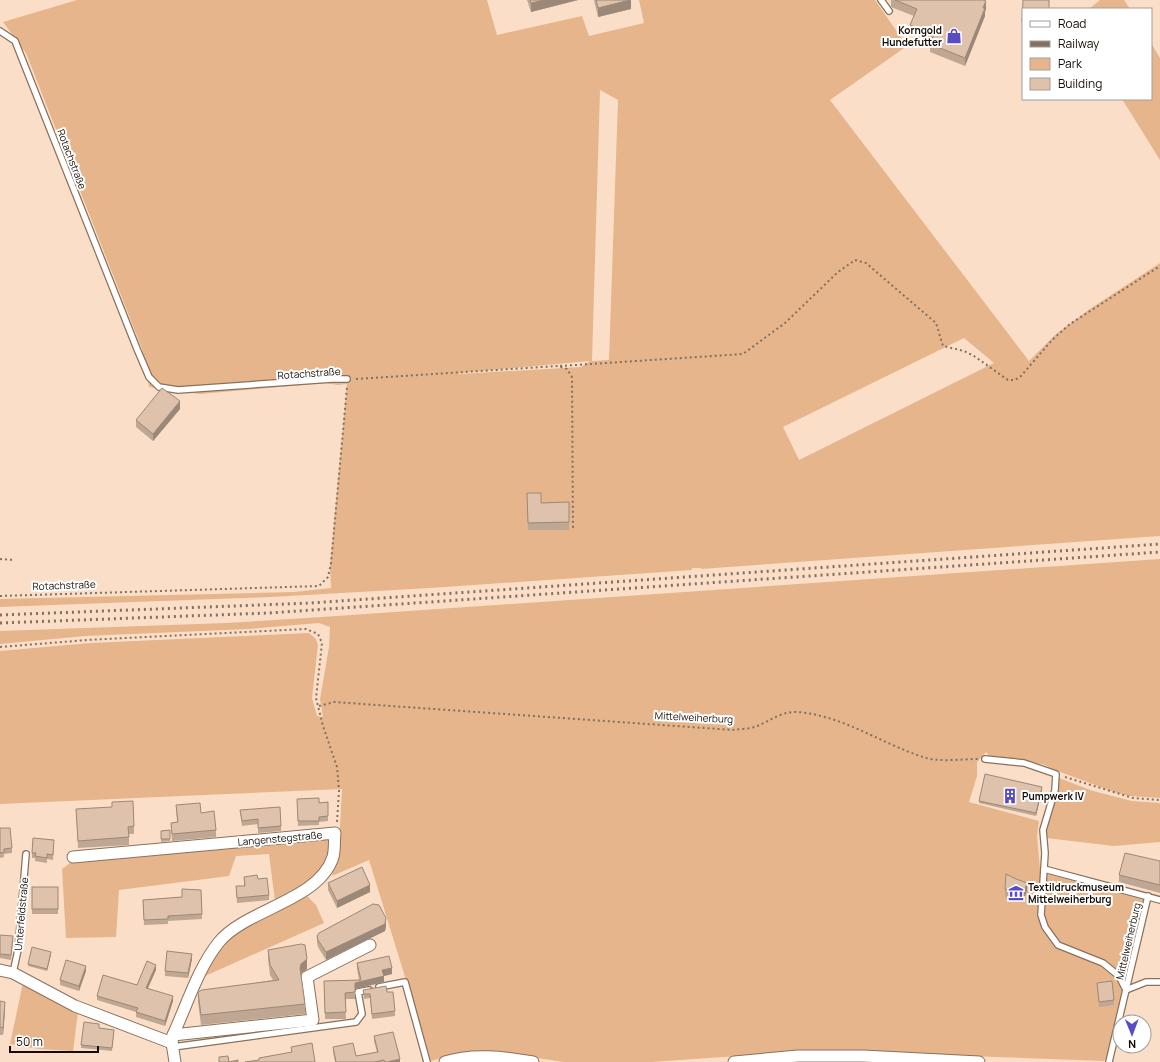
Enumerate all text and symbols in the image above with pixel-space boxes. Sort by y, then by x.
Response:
legend [1022,8,1152,100]
text: Road [1058,15,1086,32]
place label: Korngold Hundefutter [882,23,942,49]
shop icon: Korngold Hundefutter [945,27,963,45]
text: Railway [1058,35,1100,52]
text: Park [1058,55,1083,72]
text: Building [1058,75,1102,92]
street label: Rotachstraße [54,127,90,191]
street label: Rotachstraße [277,364,341,382]
street label: Rotachstraße [32,577,96,593]
street label: Mittelweiherburg [654,708,734,726]
building icon: Pumpwerk IV [1001,787,1019,805]
place label: Pumpwerk IV [1022,789,1085,803]
street label: Langenstegstraße [237,827,323,849]
street label: Unterfeldstraße [11,877,31,951]
place label: Textildruckmuseum Mittelweiherburg [1028,880,1124,906]
museum icon: Textildruckmuseum Mittelweiherburg [1007,884,1025,902]
street label: Mittelweiherburg [1112,901,1144,981]
north arrow [1112,1014,1152,1054]
scale bar [10,1028,98,1054]
text: 50 m [16,1033,43,1050]
text: N [1128,1037,1136,1052]

